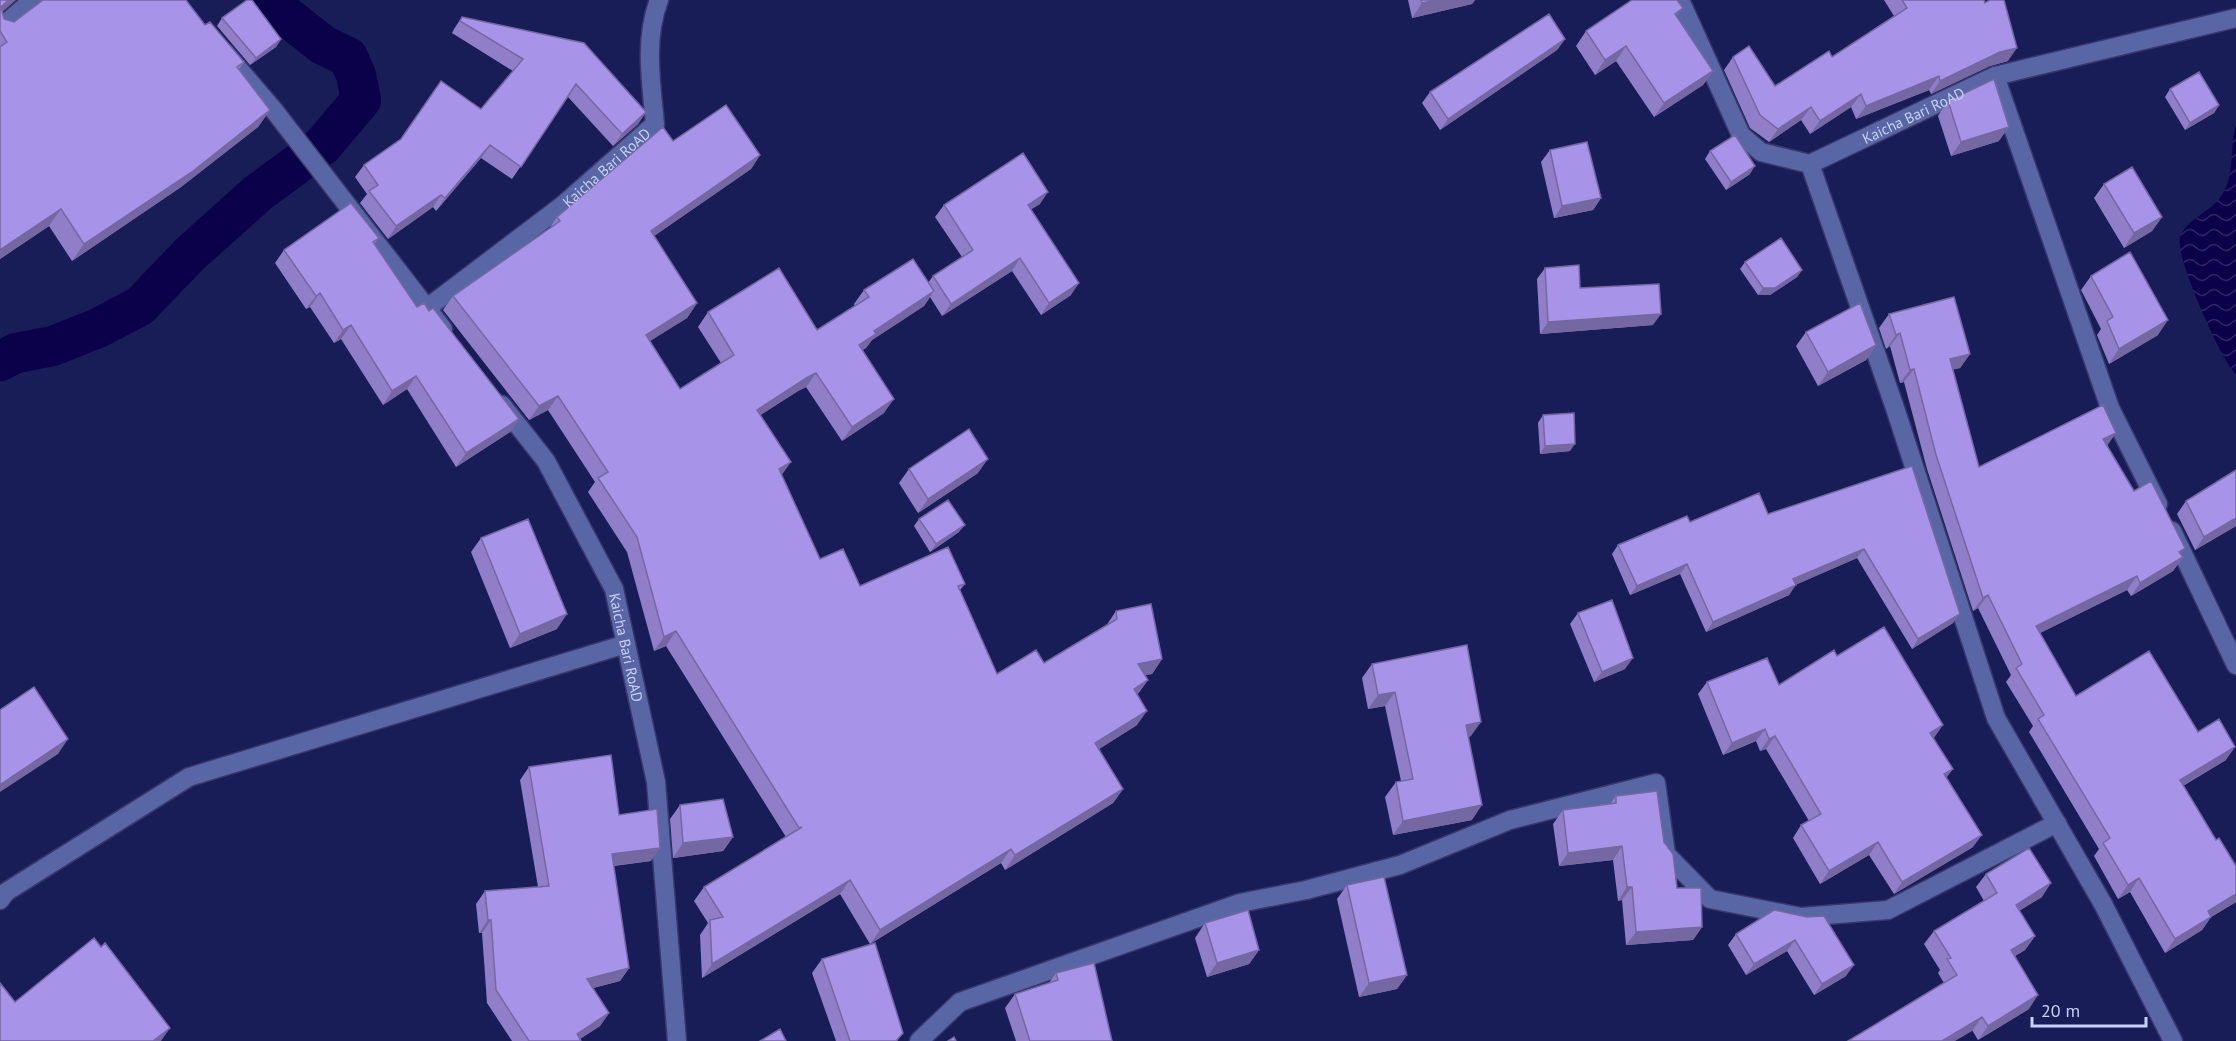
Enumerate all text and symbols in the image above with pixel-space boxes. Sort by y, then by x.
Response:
street label: Kaicha Bari RoAD [1859,83,1967,147]
street label: Kaicha Bari RoAD [558,123,654,211]
street label: Kaicha Bari RoAD [606,591,648,704]
scale bar [2032,990,2146,1028]
text: 20 m [2041,999,2080,1022]

